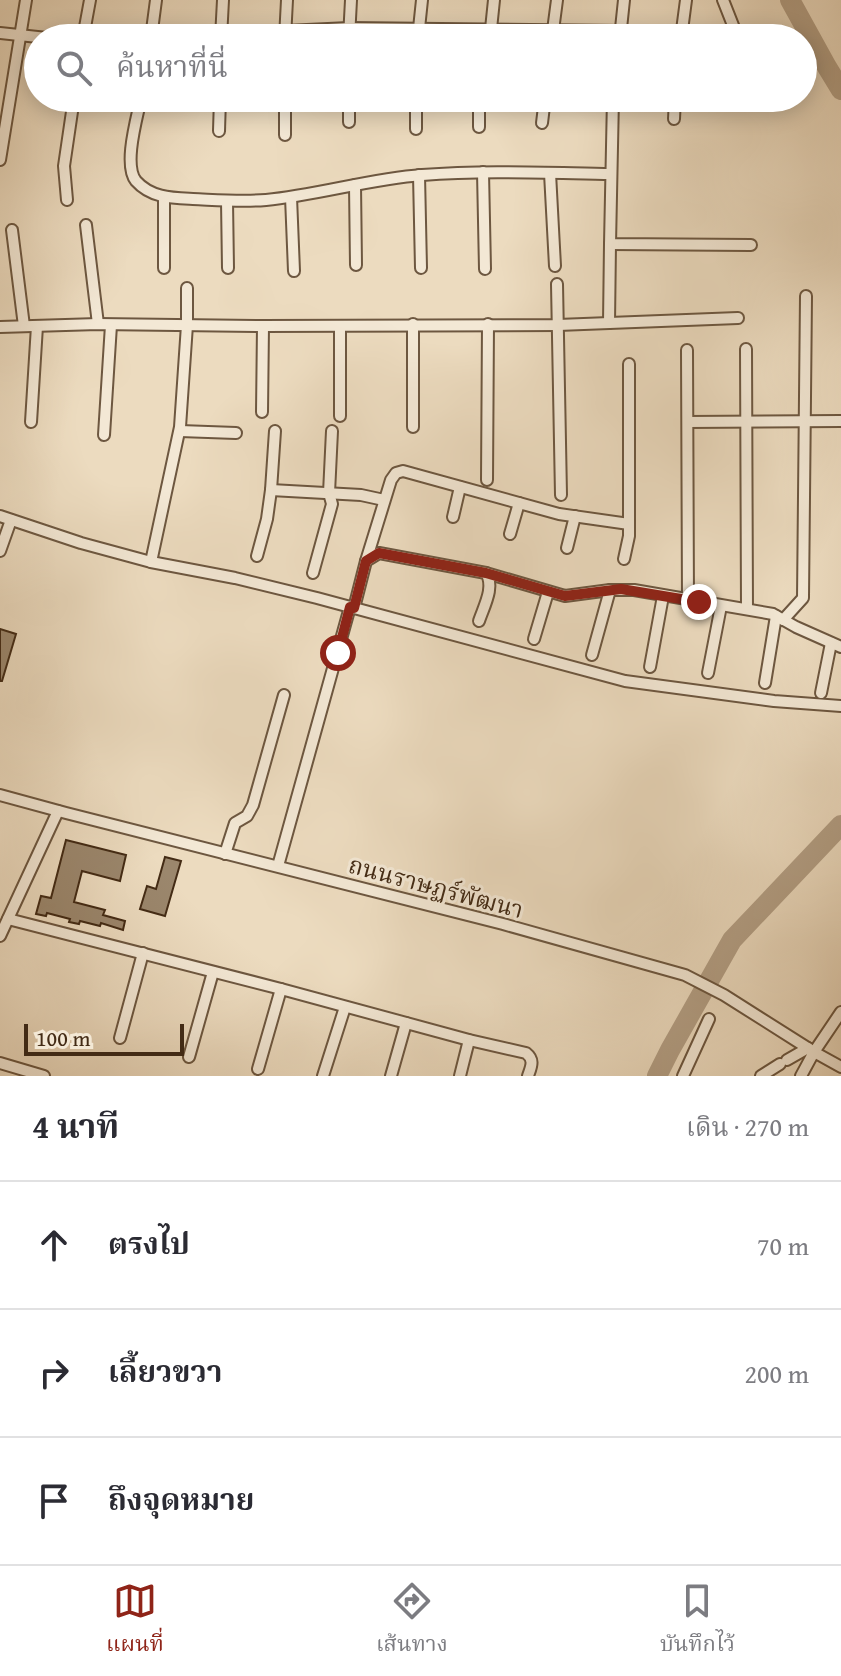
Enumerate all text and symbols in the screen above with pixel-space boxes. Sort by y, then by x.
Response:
search box [24,24,817,112]
text: ค้นหาที่นี่ [116,44,228,88]
icon: search [52,46,96,90]
route end [681,584,717,620]
route start [320,635,356,671]
street label: ถนนราษฏร์พัฒนา [345,847,527,927]
scale bar [24,1020,184,1056]
text: 100 m [36,1022,91,1054]
text: 4 นาที [32,1101,119,1150]
text: เดิน · 270 m [686,1107,809,1146]
text: ตรงไป [108,1221,190,1265]
icon: ahead [32,1223,76,1267]
text: 70 m [757,1226,809,1265]
text: เลี้ยวขวา [108,1349,222,1393]
icon: right [32,1351,76,1395]
text: 200 m [744,1354,809,1393]
text: ถึงจุดหมาย [108,1477,254,1521]
icon: arrive [32,1479,76,1523]
tab: แผนที่ [106,1579,164,1663]
tab: เส้นทาง [376,1579,448,1663]
tab: บันทึกไว้ [660,1579,735,1663]

